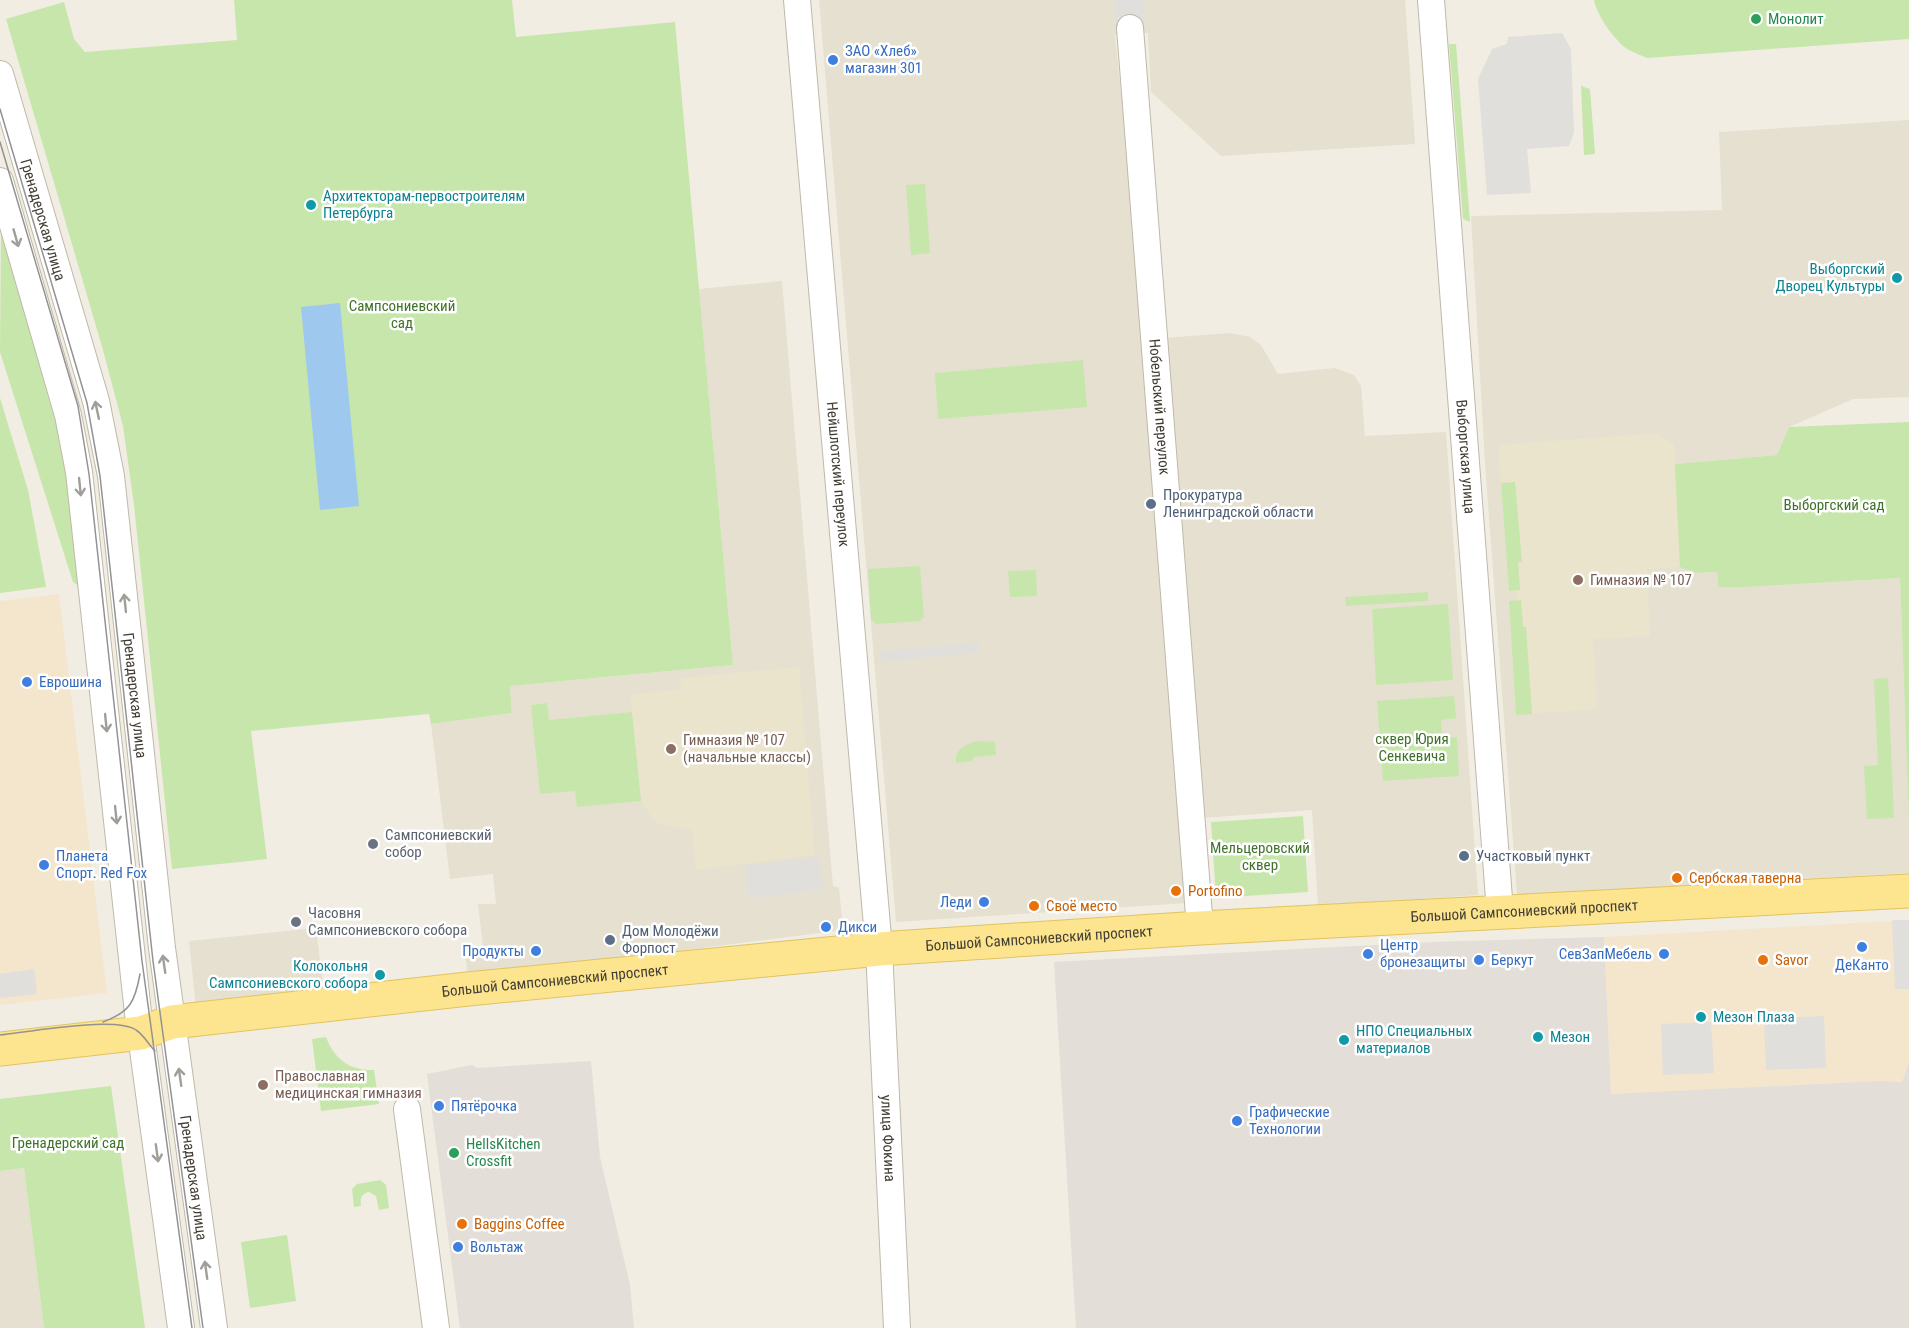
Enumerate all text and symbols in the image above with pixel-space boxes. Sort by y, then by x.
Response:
place label: Монолит [1768,10,1824,28]
marker: Монолит [1749,12,1763,26]
place label: ЗАО «Хлеб» магазин 301 [845,42,922,77]
marker: ЗАО «Хлеб» магазин 301 [826,53,840,67]
street label: Гренадерская улица [16,157,69,283]
place label: Архитекторам-первостроителям Петербурга [323,187,525,222]
marker: Архитекторам-первостроителям Петербурга [304,198,318,212]
one-way arrow [11,228,22,247]
place label: Выборгский Дворец Культуры [1776,260,1885,295]
marker: Выборгский Дворец Культуры [1890,271,1904,285]
park label: Сампсониевский сад [349,297,455,332]
street label: Нобельский переулок [1145,338,1174,475]
street label: Выборгская улица [1452,399,1479,514]
one-way arrow [91,401,103,420]
street label: Нейшлотский переулок [823,401,853,548]
one-way arrow [75,477,86,497]
place label: Прокуратура Ленинградской области [1163,486,1314,521]
park label: Выборгский сад [1783,496,1885,514]
marker: Прокуратура Ленинградской области [1144,497,1158,511]
place label: Гимназия № 107 [1590,571,1692,589]
marker: Гимназия № 107 [1571,573,1585,587]
one-way arrow [119,593,130,613]
street label: Гренадерская улица [119,632,150,759]
place label: Еврошина [39,673,102,691]
marker: Еврошина [20,675,34,689]
one-way arrow [101,712,112,732]
park label: сквер Юрия Сенкевича [1375,730,1449,765]
place label: Гимназия № 107 (начальные классы) [683,731,811,766]
marker: Гимназия № 107 (начальные классы) [664,742,678,756]
one-way arrow [111,805,122,825]
place label: Сампсониевский собор [385,826,492,861]
marker: Сампсониевский собор [366,837,380,851]
park label: Мельцеровский сквер [1210,839,1310,874]
place label: Планета Спорт. Red Fox [56,847,148,882]
place label: Участковый пункт [1476,847,1590,865]
marker: Участковый пункт [1457,849,1471,863]
marker: Планета Спорт. Red Fox [37,858,51,872]
place label: Сербская таверна [1689,869,1801,887]
marker: Сербская таверна [1670,871,1684,885]
place label: Portofino [1188,882,1243,900]
marker: Portofino [1169,884,1183,898]
place label: Леди [940,893,972,911]
marker: Леди [977,895,991,909]
street label: Большой Сампсониевский проспект [1410,896,1639,926]
place label: Своё место [1046,897,1117,915]
marker: Своё место [1027,899,1041,913]
place label: Часовня Сампсониевского собора [308,904,467,939]
marker: Часовня Сампсониевского собора [289,915,303,929]
place label: Дикси [838,918,877,936]
marker: Дикси [819,920,833,934]
place label: Дом Молодёжи Форпост [622,922,719,957]
street label: Большой Сампсониевский проспект [925,922,1153,955]
marker: Дом Молодёжи Форпост [603,933,617,947]
place label: Центр бронезащиты [1380,936,1466,971]
marker: ДеКанто [1855,940,1869,954]
place label: Продукты [462,942,524,960]
marker: Продукты [529,944,543,958]
place label: СевЗапМебель [1559,945,1652,963]
marker: Центр бронезащиты [1361,947,1375,961]
marker: СевЗапМебель [1657,947,1671,961]
place label: Беркут [1491,951,1534,969]
place label: Savor [1775,951,1809,969]
marker: Беркут [1472,953,1486,967]
marker: Savor [1756,953,1770,967]
one-way arrow [158,954,169,974]
place label: ДеКанто [1835,956,1889,974]
place label: Колокольня Сампсониевского собора [209,957,368,992]
street label: Большой Сампсониевский проспект [441,961,669,1001]
marker: Колокольня Сампсониевского собора [373,968,387,982]
place label: Мезон Плаза [1713,1008,1795,1026]
marker: Мезон Плаза [1694,1010,1708,1024]
place label: НПО Специальных материалов [1356,1022,1473,1057]
place label: Мезон [1550,1028,1590,1046]
marker: Мезон [1531,1030,1545,1044]
marker: НПО Специальных материалов [1337,1033,1351,1047]
one-way arrow [174,1067,185,1087]
place label: Православная медицинская гимназия [275,1067,422,1102]
marker: Православная медицинская гимназия [256,1078,270,1092]
street label: улица Фокина [877,1094,899,1182]
place label: Пятёрочка [451,1097,517,1115]
marker: Пятёрочка [432,1099,446,1113]
place label: Графические Технологии [1249,1103,1330,1138]
street label: Гренадерская улица [176,1114,211,1241]
marker: Графические Технологии [1230,1114,1244,1128]
park label: Гренадерский сад [12,1134,124,1152]
place label: HellsKitchen Crossfit [466,1135,541,1170]
one-way arrow [152,1143,163,1163]
marker: HellsKitchen Crossfit [447,1146,461,1160]
place label: Baggins Coffee [474,1215,565,1233]
marker: Baggins Coffee [455,1217,469,1231]
place label: Вольтаж [470,1238,523,1256]
marker: Вольтаж [451,1240,465,1254]
one-way arrow [201,1261,212,1280]

